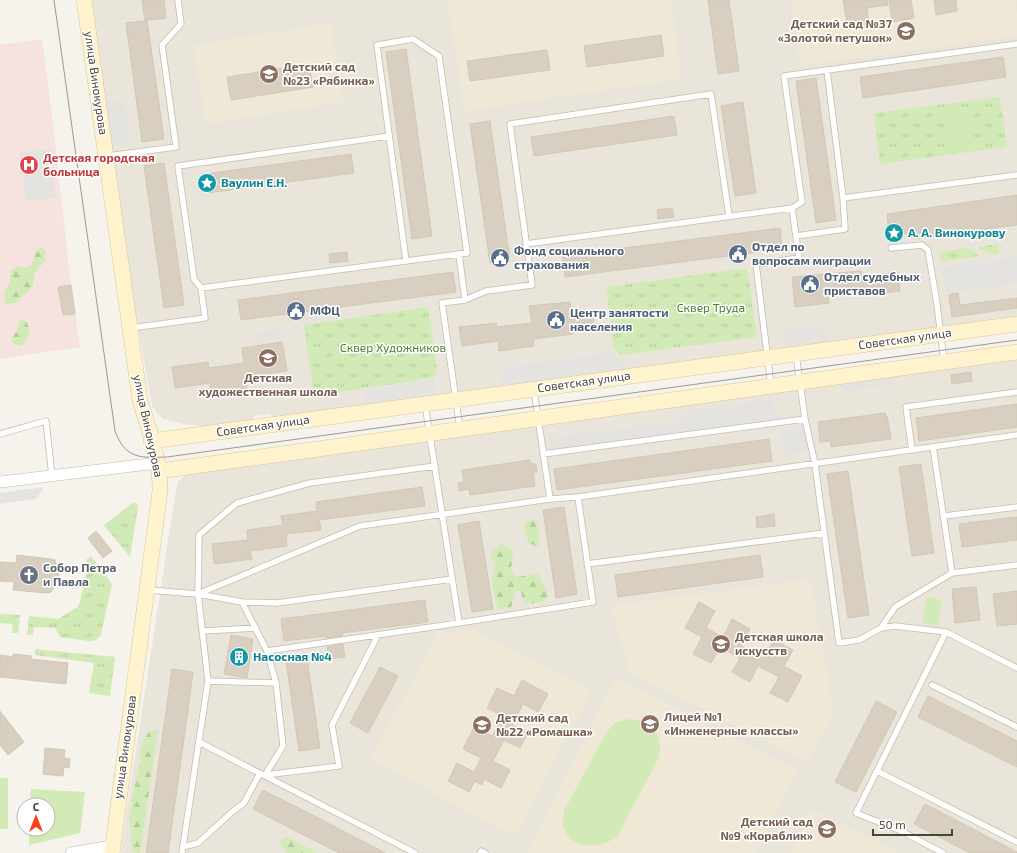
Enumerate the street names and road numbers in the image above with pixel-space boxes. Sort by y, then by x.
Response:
street label: улица Винокурова [82,30,111,136]
street label: Советская улица [857,325,952,352]
street label: Советская улица [536,368,631,395]
street label: улица Винокурова [130,373,167,479]
street label: Советская улица [215,412,310,439]
street label: улица Винокурова [110,694,139,800]

